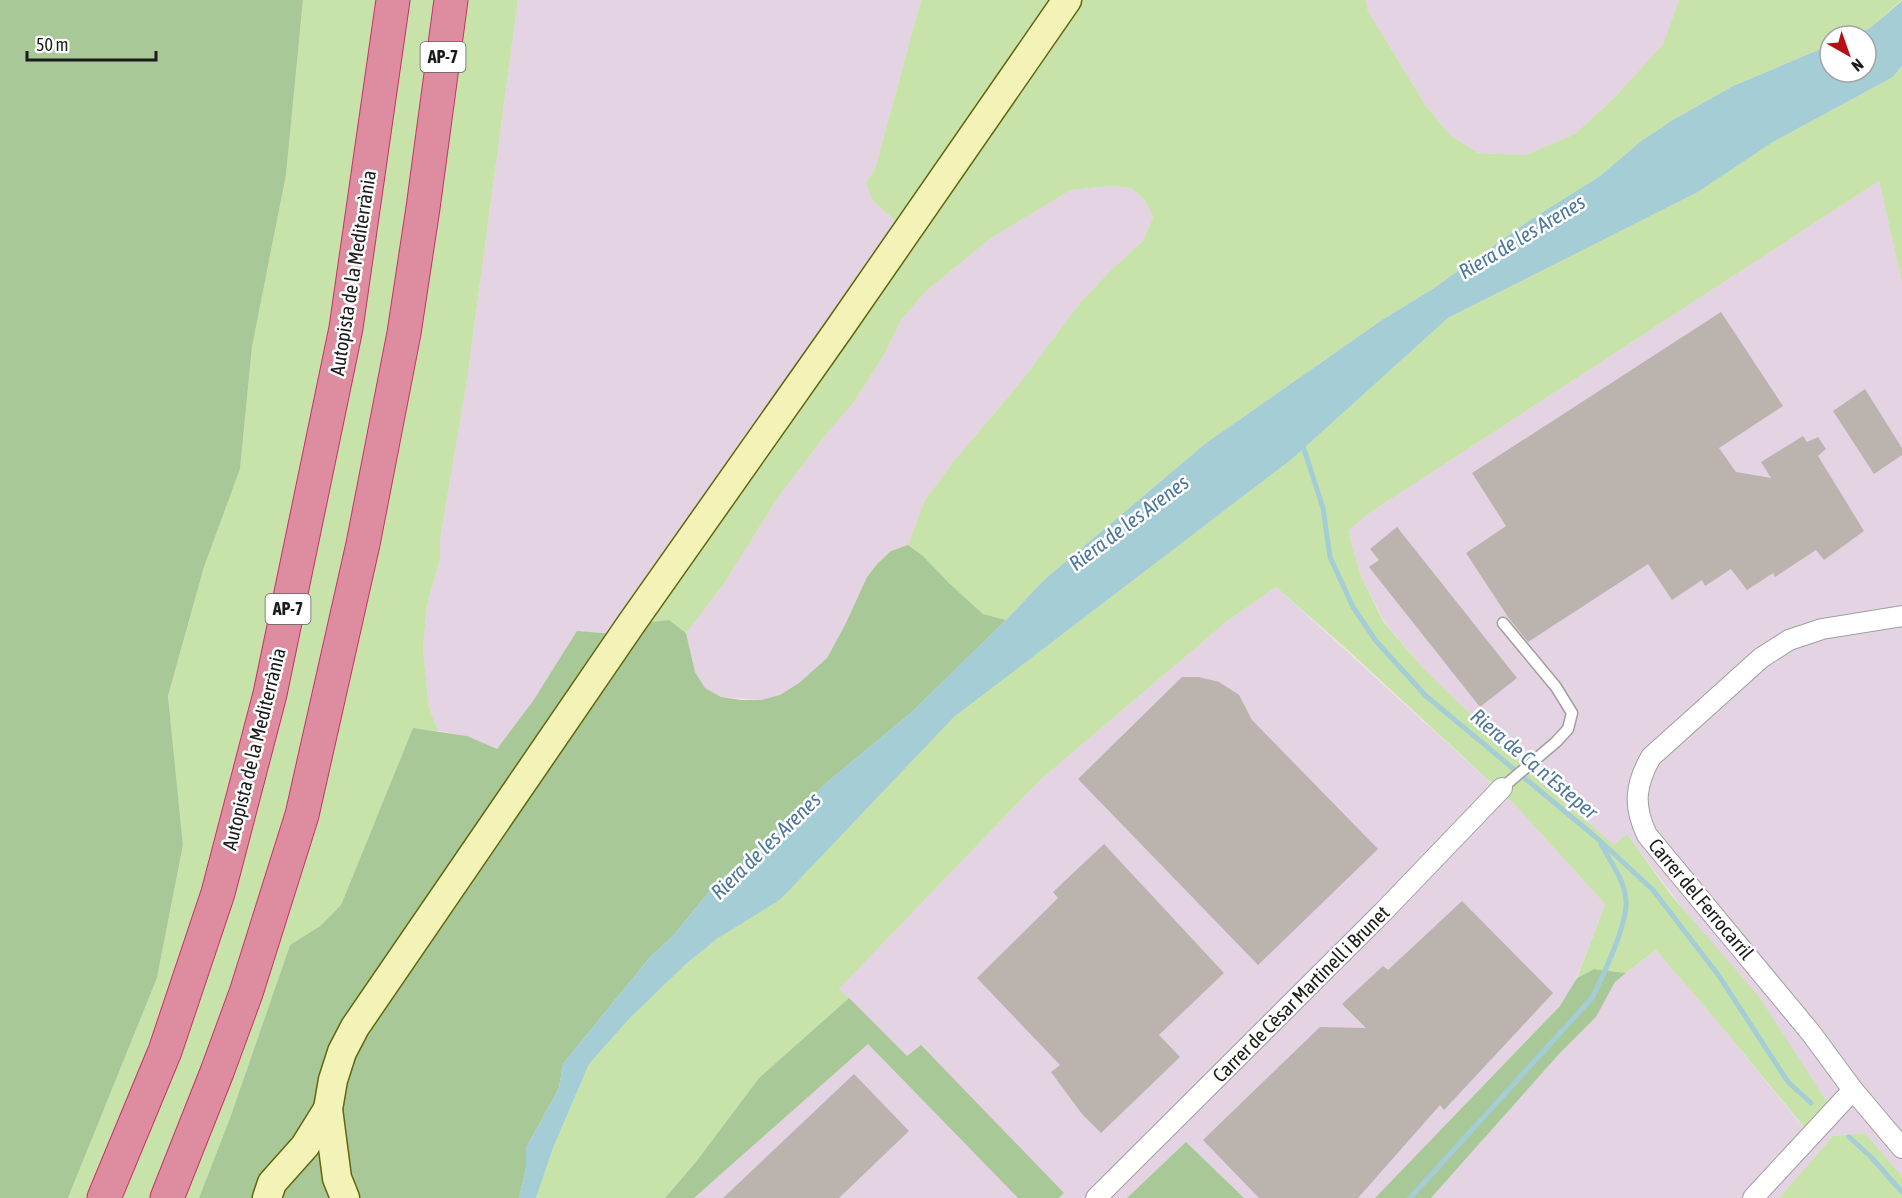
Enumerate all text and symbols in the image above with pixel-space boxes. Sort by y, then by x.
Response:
scale bar [27,24,156,62]
north arrow [1818,24,1878,84]
text: 50 m [36,34,68,55]
road number: AP-7 [420,42,466,72]
text: N [1848,56,1867,75]
street label: Autopista de la Mediterrània [325,169,380,377]
water label: Riera de les Arenes [1454,189,1589,283]
water label: Riera de les Arenes [1064,470,1193,575]
road number: AP-7 [266,594,310,624]
street label: Autopista de la Mediterrània [217,645,290,852]
water label: Riera de Ca n'Esteper [1466,703,1604,824]
water label: Riera de les Arenes [706,787,825,904]
street label: Carrer del Ferrocarril [1644,834,1759,964]
street label: Carrer de Cèsar Martinell i Brunet [1208,900,1394,1087]

